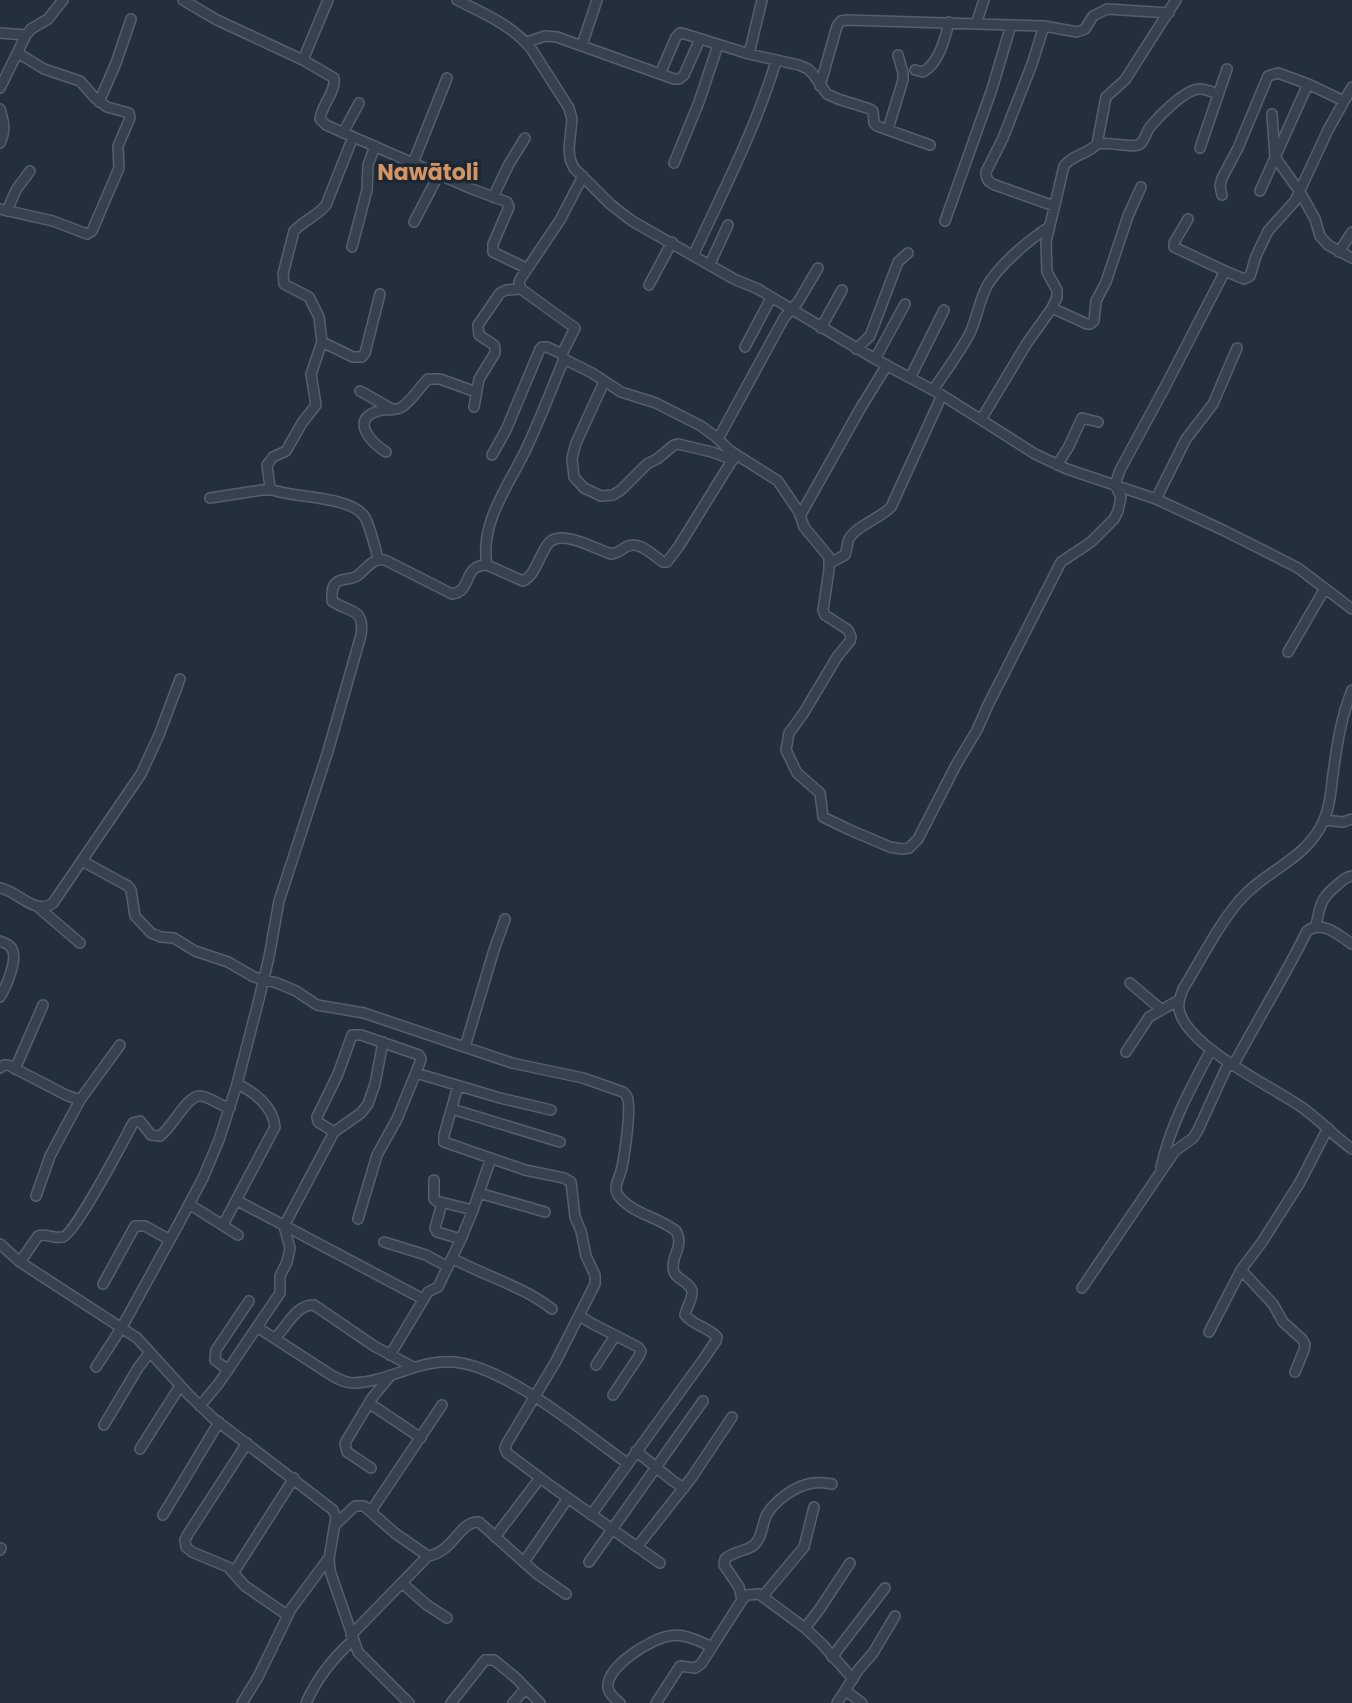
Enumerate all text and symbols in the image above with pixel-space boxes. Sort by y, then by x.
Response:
district label: Nawātoli [377,157,479,188]

